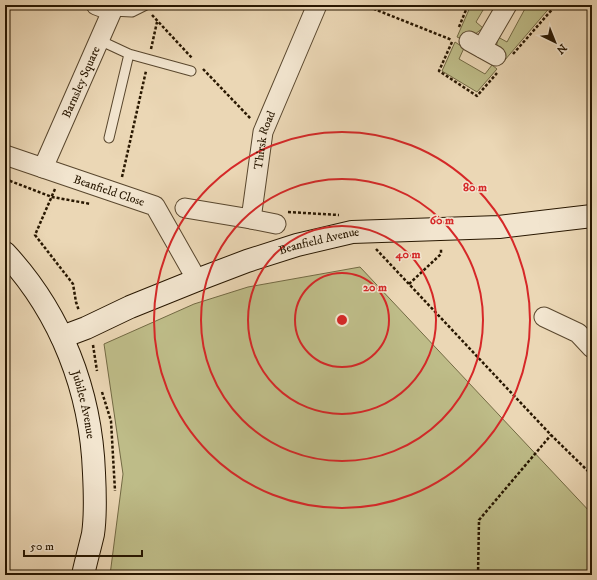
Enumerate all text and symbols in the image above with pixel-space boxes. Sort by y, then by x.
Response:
north arrow [535,22,575,62]
text: N [553,40,569,57]
street label: Barnsley Square [59,44,104,120]
street label: Thirsk Road [251,109,279,171]
street label: Beanfield Close [71,172,147,210]
text: 80 m [463,180,487,195]
text: 60 m [430,213,454,228]
street label: Beanfield Avenue [277,225,359,258]
text: 40 m [395,247,420,262]
text: 20 m [363,280,387,295]
centre of rings [335,313,349,327]
street label: Jubilee Avenue [67,368,98,440]
scale bar [24,532,142,558]
text: 50 m [30,539,54,554]

